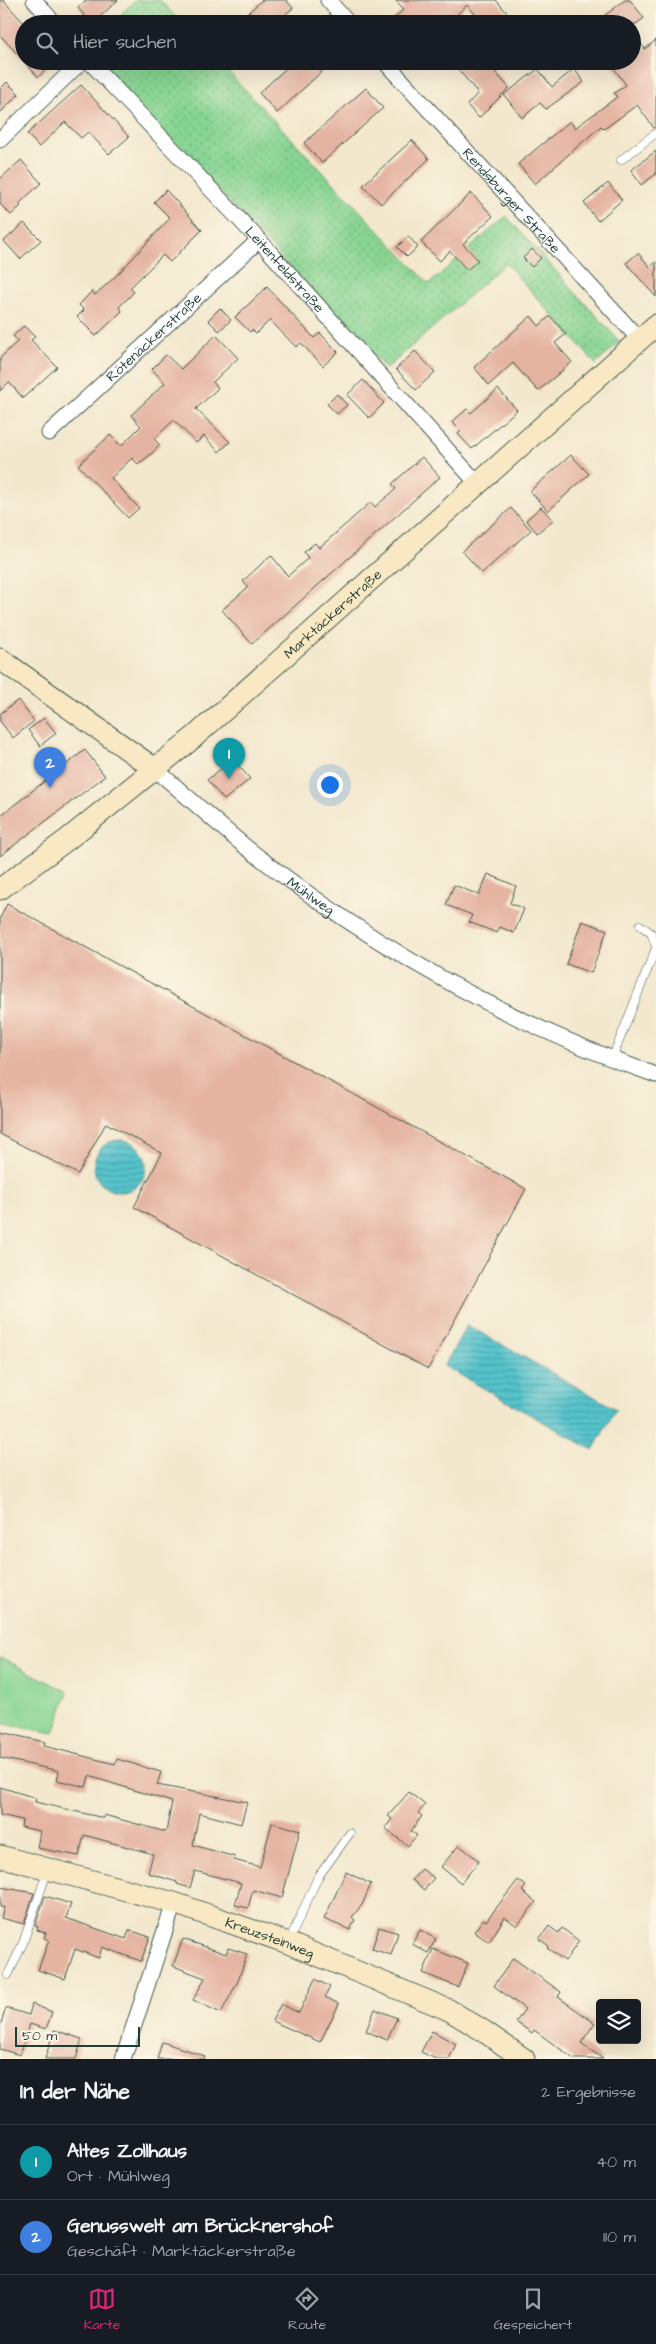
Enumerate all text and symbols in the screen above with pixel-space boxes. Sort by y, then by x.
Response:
search box [15,15,641,70]
icon: search [33,29,61,57]
text: Hier suchen [73,29,176,56]
street label: Rendsburger Straße [457,144,565,258]
street label: Leitenfeldstraße [240,222,329,318]
street label: Rötenäckerstraße [102,288,207,387]
street label: Marktäckerstraße [280,565,387,664]
pin: 1 [213,738,245,779]
pin: 2 [34,747,66,788]
your location [317,772,343,798]
street label: Mühlweg [283,873,338,920]
street label: Kreuzsteinweg [222,1913,317,1964]
map controls [596,1999,641,2044]
button: layers [596,1999,641,2044]
scale bar [15,2024,140,2047]
text: 50 m [22,2026,57,2046]
text: In der Nähe [20,2077,130,2106]
text: 2 Ergebnisse [541,2081,636,2103]
text: Altes Zollhaus [67,2138,187,2165]
text: 1 [35,2151,37,2173]
text: 40 m [596,2151,636,2173]
text: Ort · Mühlweg [67,2165,170,2187]
text: Genusswelt am Brücknershof [67,2213,333,2240]
text: 2 [31,2226,41,2248]
text: 110 m [603,2226,636,2248]
text: Geschäft · Marktäckerstraße [67,2240,296,2262]
tab: Karte [84,2285,120,2335]
tab: Route [288,2285,326,2335]
tab: Gespeichert [494,2285,572,2335]

